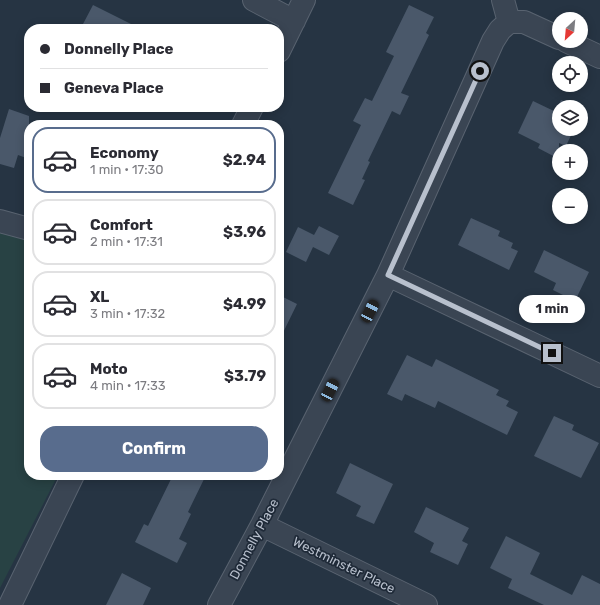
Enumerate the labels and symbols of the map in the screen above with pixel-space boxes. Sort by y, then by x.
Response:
north arrow [552,12,588,48]
route start [471,62,489,80]
callout: 1 min [519,295,585,323]
car [359,298,381,324]
route end [543,344,561,362]
car [319,377,341,403]
street label: Donnelly Place [227,496,281,582]
street label: Westminster Place [291,534,397,596]

